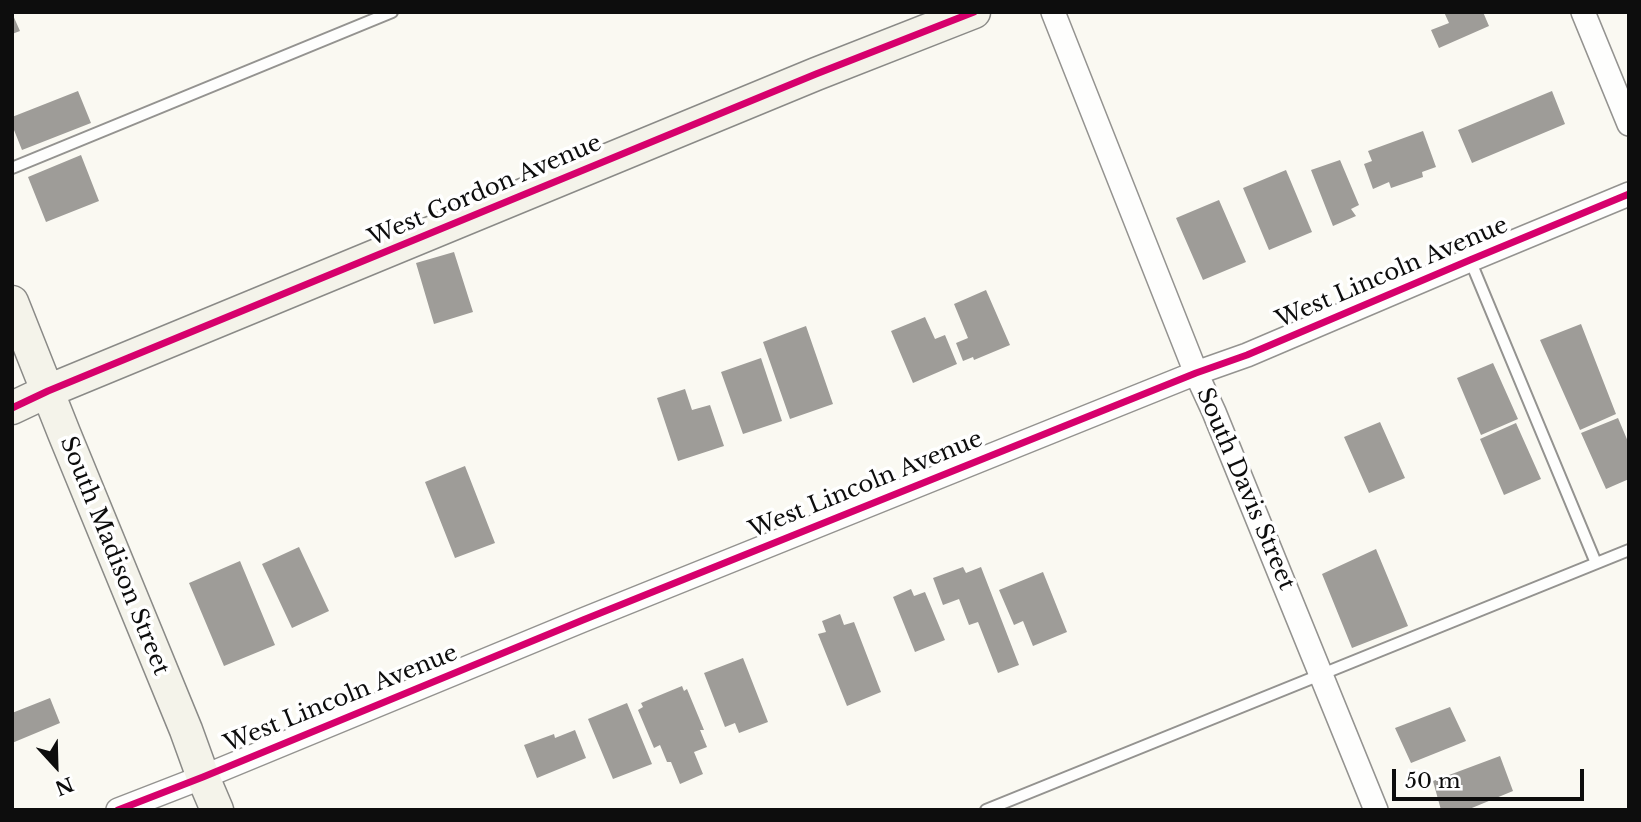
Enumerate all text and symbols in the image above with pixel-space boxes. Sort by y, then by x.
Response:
street label: West Gordon Avenue [364,129,606,253]
street label: West Lincoln Avenue [1272,212,1512,334]
street label: South Davis Street [1190,384,1300,594]
street label: West Lincoln Avenue [745,425,987,545]
street label: South Madison Street [53,433,175,679]
street label: West Lincoln Avenue [220,639,462,759]
north arrow [21,731,91,801]
scale bar [1396,756,1588,800]
text: 50 m [1405,768,1460,794]
text: N [51,772,77,800]

